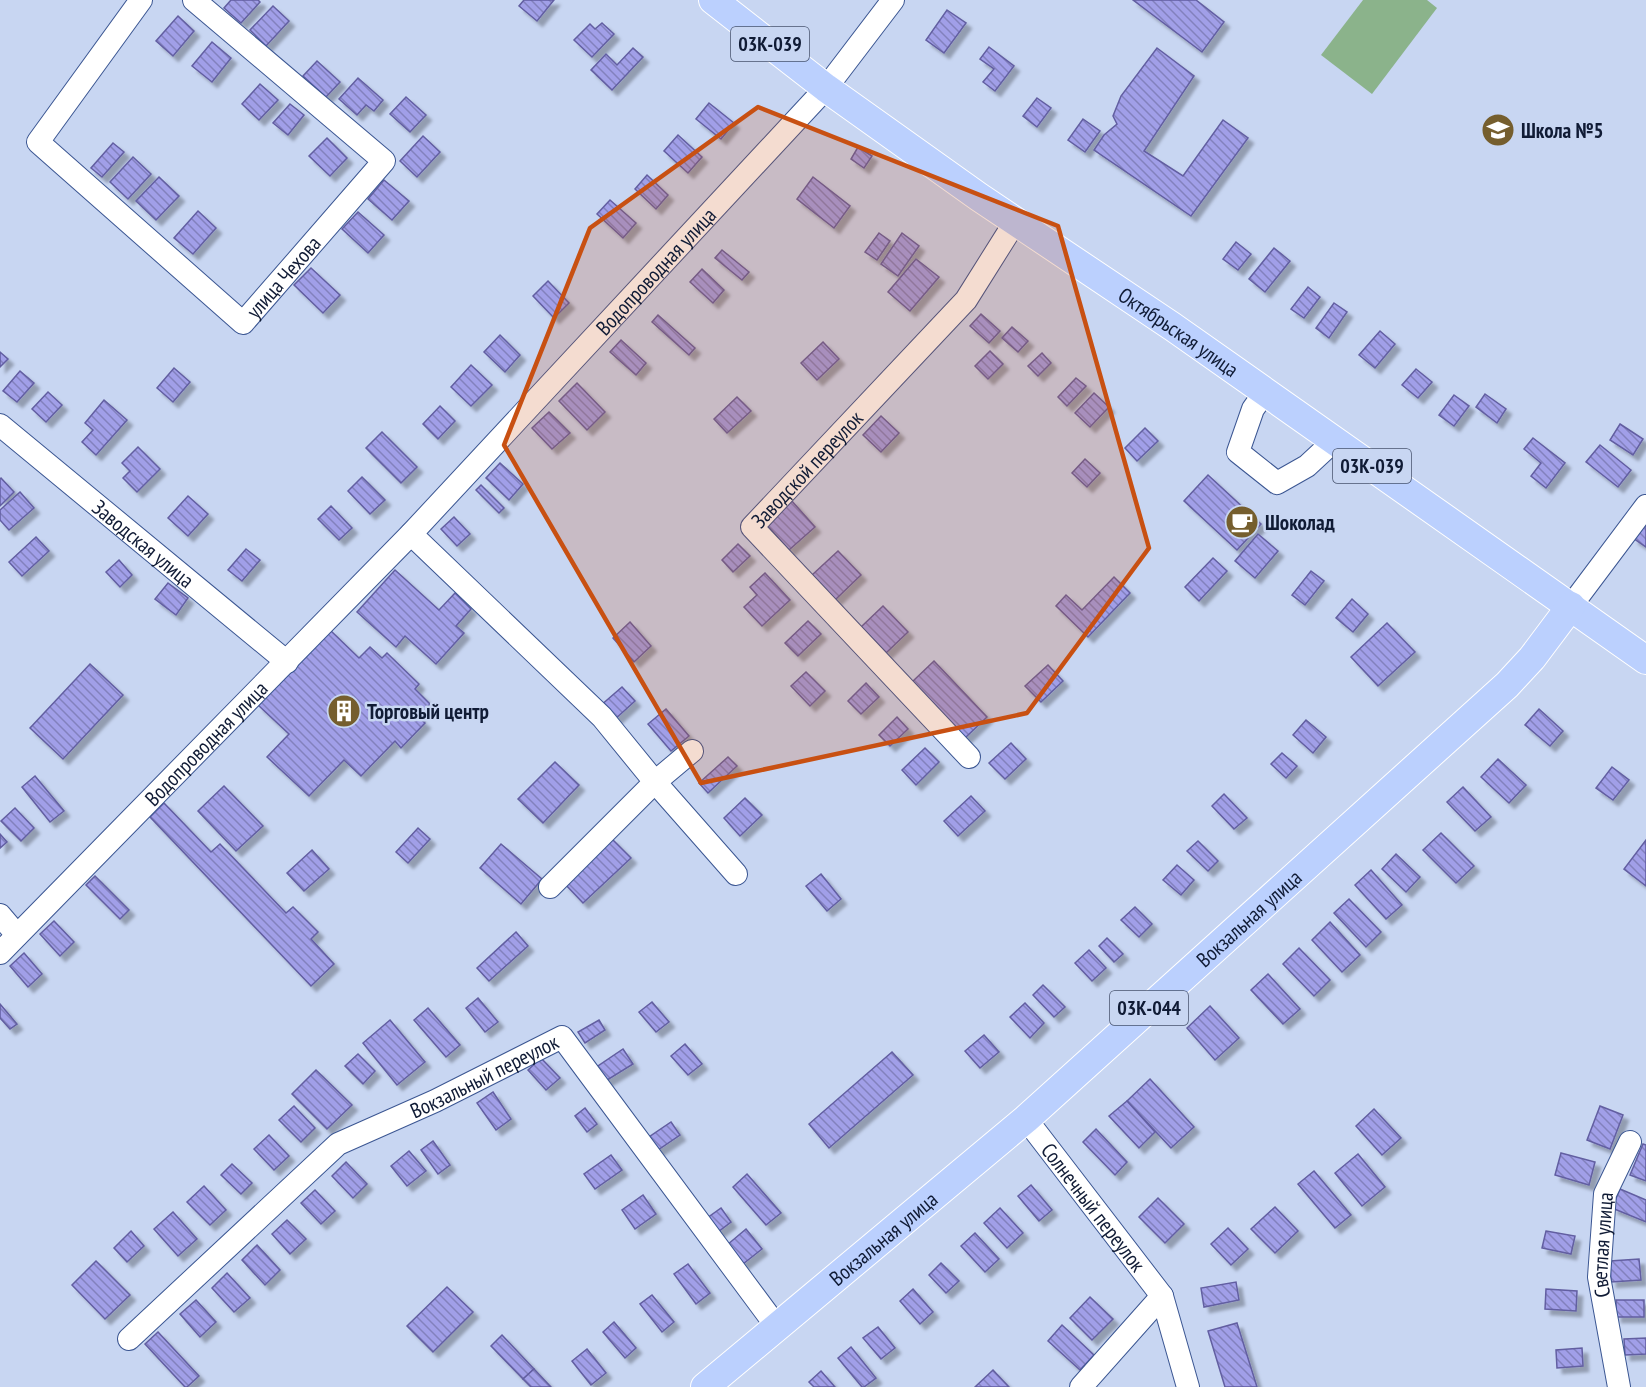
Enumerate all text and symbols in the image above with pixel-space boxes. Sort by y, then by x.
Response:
road number: 03К-039 [731,27,809,61]
school or university icon: Школа №5 [1480,112,1516,148]
place label: Школа №5 [1521,117,1604,144]
street label: Водопроводная улица [590,202,722,341]
street label: улица Чехова [240,230,326,324]
street label: Октябрьская улица [1113,281,1244,383]
street label: Заводской переулок [745,405,868,533]
road number: 03К-039 [1333,449,1411,483]
street label: Заводская улица [87,494,200,593]
cafe icon: Шоколад [1224,504,1260,540]
place label: Шоколад [1265,509,1335,536]
street label: Водопроводная улица [139,675,273,811]
building icon: Торговый центр [326,693,362,729]
place label: Торговый центр [367,698,489,725]
street label: Вокзальная улица [1190,864,1307,973]
road number: 03К-044 [1110,991,1188,1025]
street label: Вокзальный переулок [406,1028,563,1124]
street label: Солнечный переулок [1036,1137,1152,1277]
street label: Вокзальная улица [824,1185,943,1291]
street label: Светлая улица [1585,1191,1619,1300]

